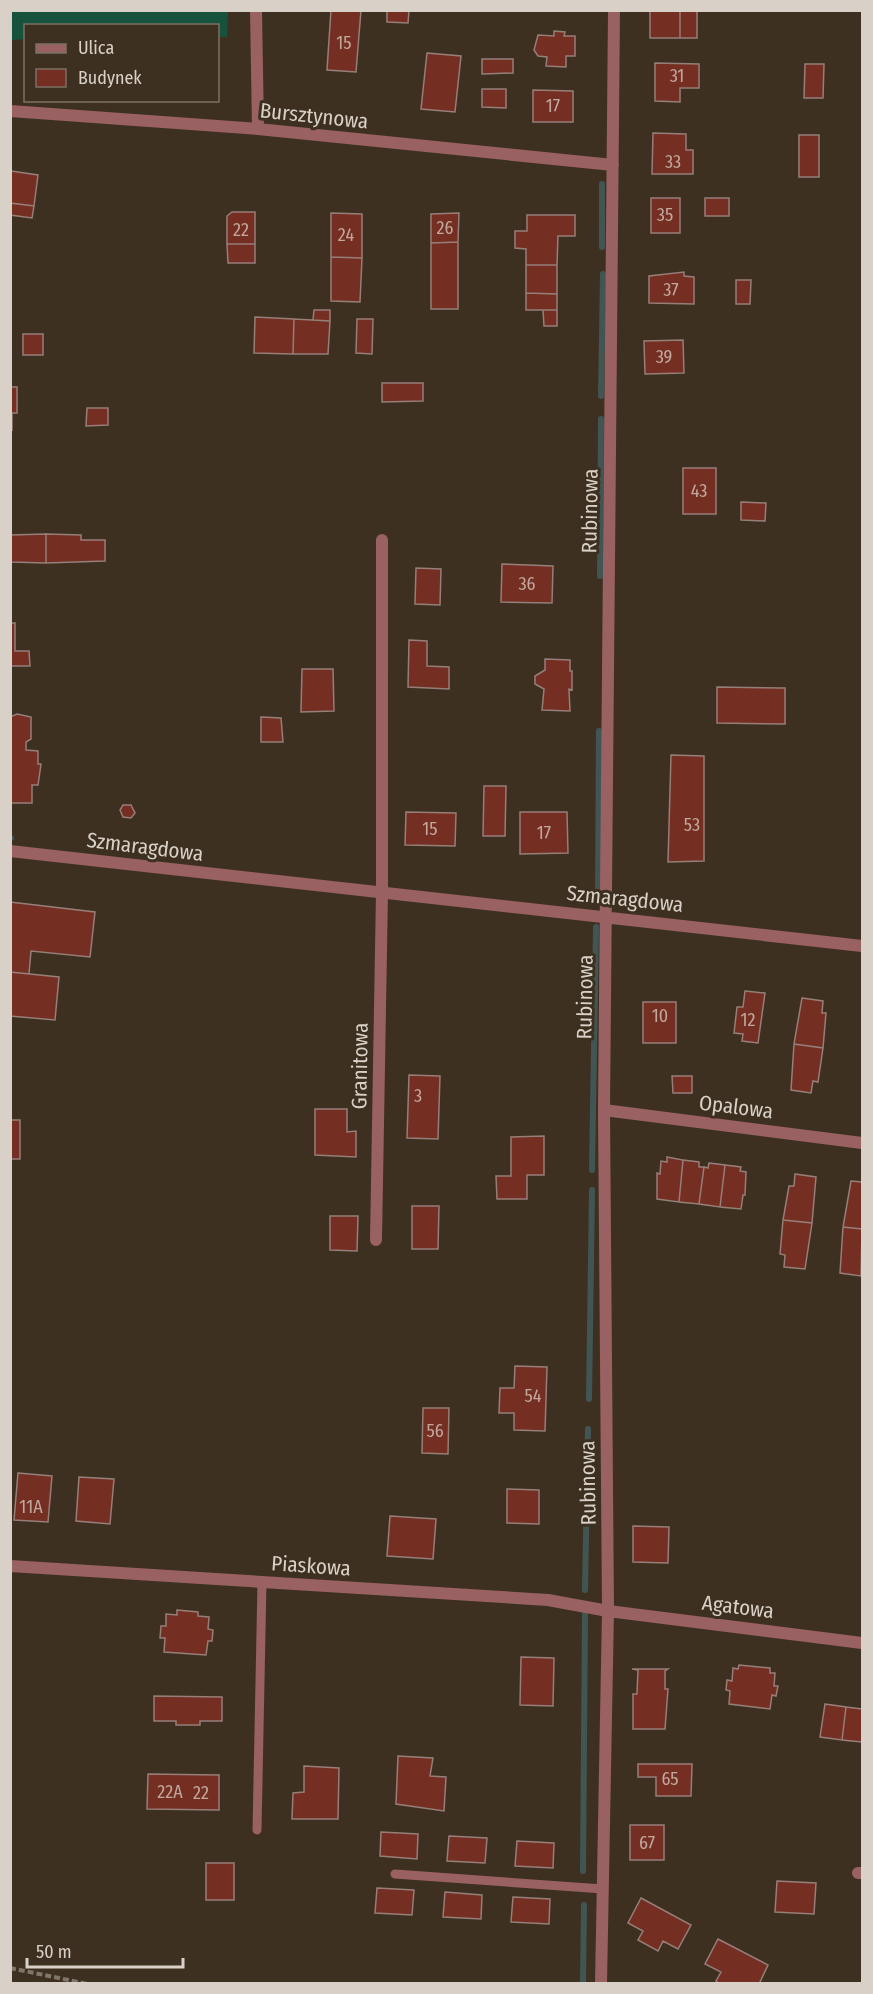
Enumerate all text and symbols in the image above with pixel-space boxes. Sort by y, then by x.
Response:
legend [24,24,219,102]
house number: 15 [336,32,352,54]
text: Ulica [78,37,114,59]
house number: 31 [670,65,684,87]
text: Budynek [78,67,142,89]
house number: 17 [546,95,560,117]
street label: Bursztynowa [259,97,369,135]
house number: 33 [665,151,681,173]
house number: 35 [657,204,673,226]
house number: 26 [437,217,454,239]
house number: 22 [233,219,249,241]
house number: 24 [338,224,354,246]
house number: 37 [663,279,679,301]
house number: 39 [656,346,672,368]
street label: Rubinowa [576,468,604,554]
house number: 43 [691,480,707,502]
house number: 36 [518,573,536,595]
house number: 53 [684,814,700,836]
house number: 15 [422,818,438,840]
house number: 17 [537,822,551,844]
street label: Szmaragdowa [85,827,205,867]
street label: Szmaragdowa [565,880,685,918]
street label: Rubinowa [571,954,599,1040]
house number: 10 [652,1005,668,1027]
house number: 12 [741,1009,756,1031]
street label: Granitowa [346,1022,374,1110]
house number: 3 [414,1085,422,1107]
street label: Opalowa [697,1090,775,1124]
house number: 54 [525,1385,542,1407]
house number: 56 [426,1420,444,1442]
street label: Rubinowa [574,1440,602,1526]
house number: 11A [19,1496,43,1518]
street label: Piaskowa [270,1550,352,1582]
street label: Agatowa [701,1590,775,1624]
house number: 65 [661,1768,679,1790]
house number: 22A [157,1781,183,1803]
house number: 22 [193,1782,209,1804]
house number: 67 [639,1832,655,1854]
scale bar [27,1931,183,1969]
text: 50 m [36,1941,72,1963]

